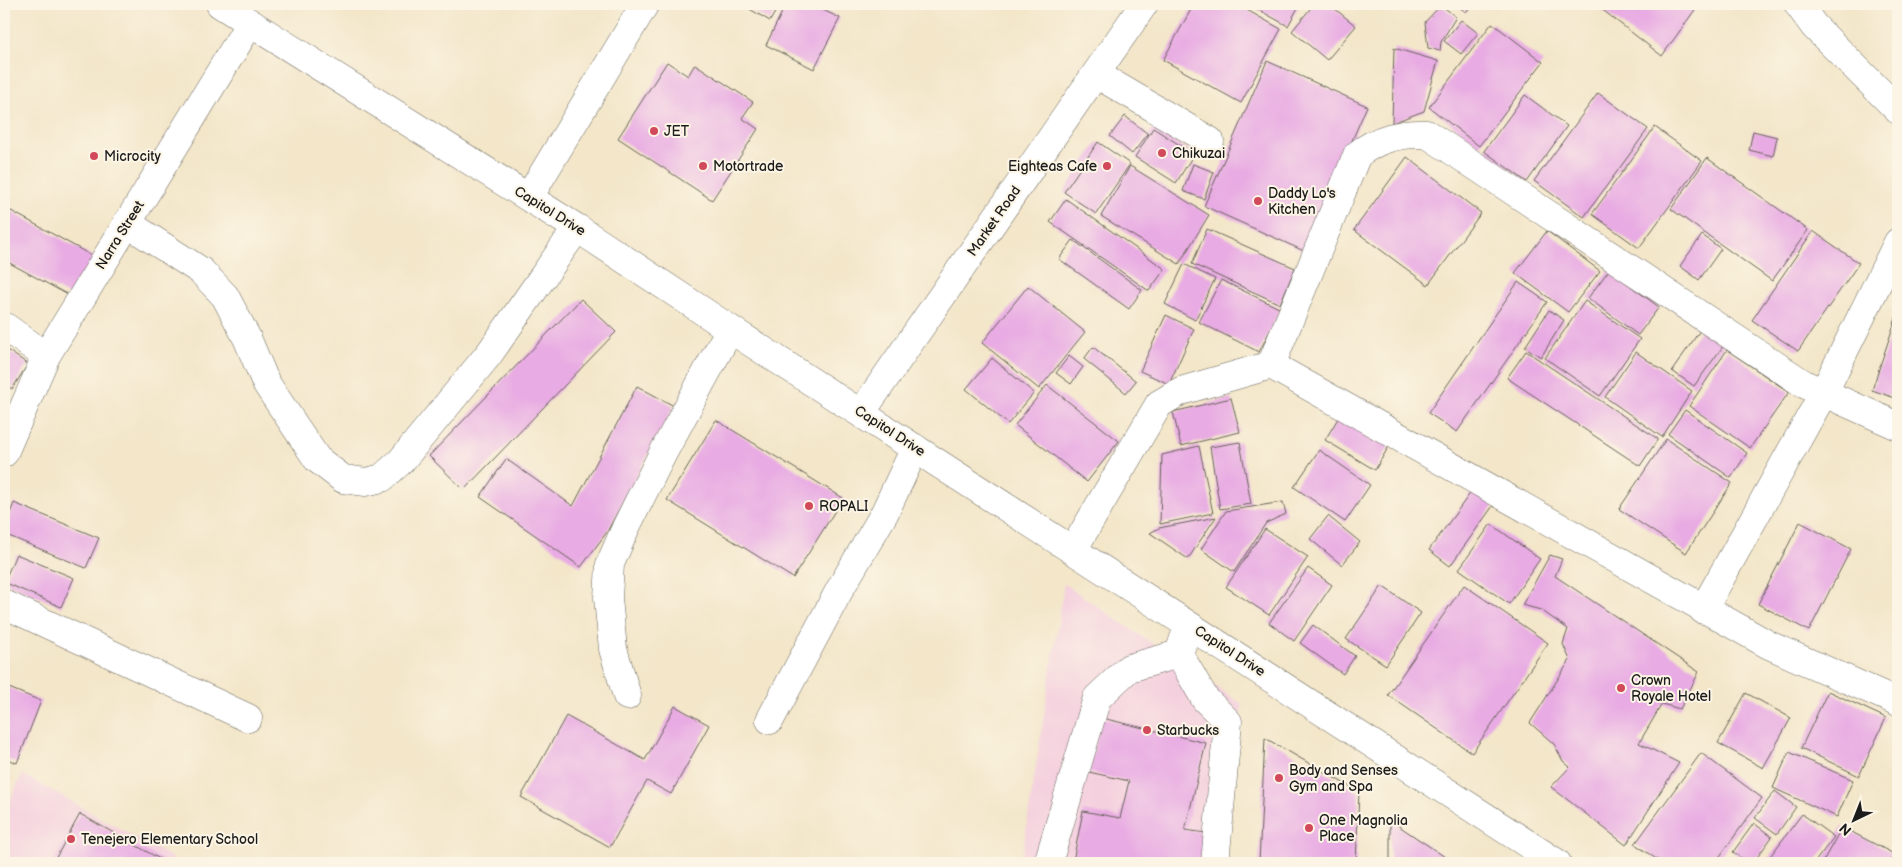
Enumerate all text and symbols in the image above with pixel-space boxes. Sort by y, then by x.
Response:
place label: JET [664,123,690,140]
marker: JET [648,125,660,137]
place label: Chikuzai [1172,145,1225,162]
marker: Chikuzai [1156,147,1168,159]
place label: Microcity [104,148,162,165]
marker: Microcity [88,150,100,162]
place label: Motortrade [713,158,783,175]
place label: Eighteas Cafe [1008,158,1097,175]
marker: Motortrade [697,160,709,172]
marker: Eighteas Cafe [1101,160,1113,172]
street label: Capitol Drive [511,182,589,240]
street label: Market Road [964,183,1024,259]
place label: Daddy Lo's Kitchen [1268,185,1336,218]
marker: Daddy Lo's Kitchen [1252,195,1264,207]
street label: Narra Street [92,197,148,273]
street label: Capitol Drive [851,402,929,460]
place label: ROPALI [819,498,868,515]
marker: ROPALI [803,500,815,512]
street label: Capitol Drive [1191,622,1269,680]
place label: Crown Royale Hotel [1631,672,1711,705]
marker: Crown Royale Hotel [1615,682,1627,694]
place label: Starbucks [1157,722,1219,739]
marker: Starbucks [1141,724,1153,736]
place label: Body and Senses Gym and Spa [1289,762,1398,795]
marker: Body and Senses Gym and Spa [1273,772,1285,784]
north arrow [1830,794,1880,844]
place label: One Magnolia Place [1319,812,1408,845]
text: N [1836,819,1855,839]
marker: One Magnolia Place [1303,822,1315,834]
place label: Tenejero Elementary School [81,831,258,848]
marker: Tenejero Elementary School [65,833,77,845]

